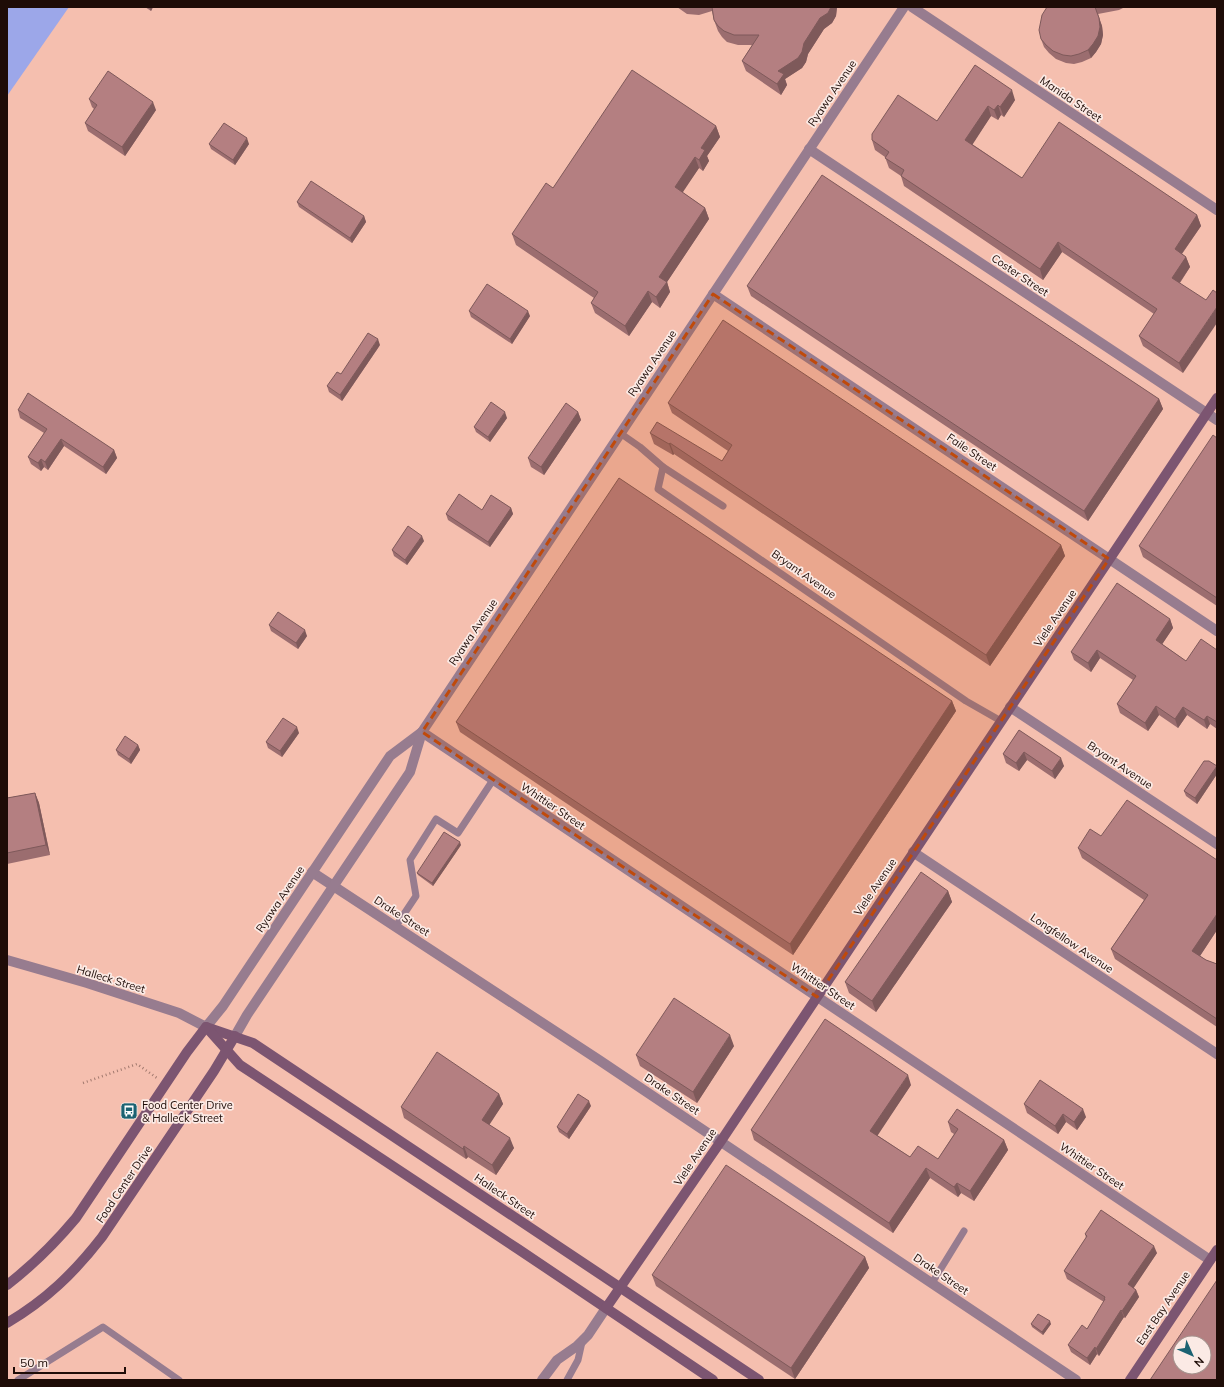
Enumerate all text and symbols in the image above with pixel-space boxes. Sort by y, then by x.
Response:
street label: Ryawa Avenue [805,57,859,129]
street label: Manida Street [1037,73,1105,125]
street label: Coster Street [989,251,1051,299]
street label: Ryawa Avenue [625,327,679,399]
street label: Faile Street [944,430,1000,474]
street label: Bryant Avenue [769,547,839,601]
street label: Viele Avenue [1031,587,1079,649]
street label: Ryawa Avenue [446,596,500,668]
street label: Bryant Avenue [1085,738,1155,792]
street label: Whittier Street [518,779,588,833]
street label: Viele Avenue [851,856,899,918]
street label: Ryawa Avenue [253,863,307,935]
street label: Drake Street [372,893,433,939]
street label: Longfellow Avenue [1028,910,1116,976]
street label: Whittier Street [788,959,858,1013]
street label: Halleck Street [75,962,147,996]
street label: Drake Street [642,1070,702,1118]
place label: Food Center Drive & Halleck Street [142,1098,233,1125]
bus stop icon: Food Center Drive & Halleck Street [119,1101,139,1121]
street label: Viele Avenue [671,1126,719,1188]
street label: Whittier Street [1057,1139,1127,1193]
street label: Food Center Drive [93,1142,155,1226]
street label: Halleck Street [472,1170,538,1222]
street label: Drake Street [911,1250,971,1298]
street label: East Bay Avenue [1133,1268,1193,1348]
north arrow [1172,1335,1212,1375]
scale bar [14,1349,125,1375]
text: N [1191,1354,1207,1370]
text: 50 m [20,1355,48,1370]

